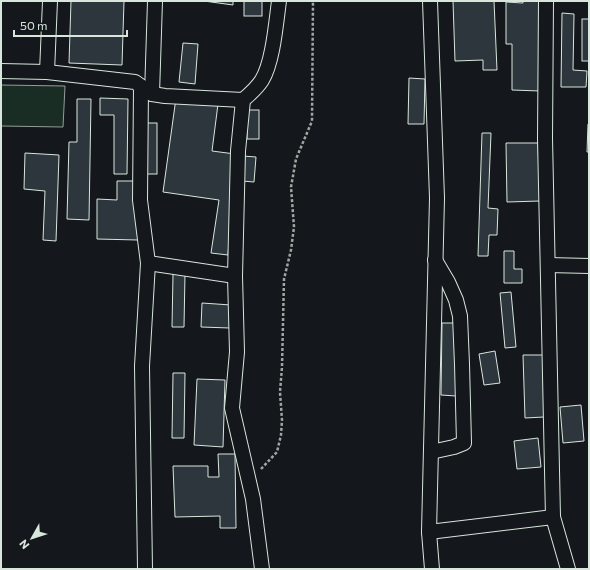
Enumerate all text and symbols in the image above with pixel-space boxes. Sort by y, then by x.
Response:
scale bar [14,12,127,38]
text: 50 m [20,18,48,32]
north arrow [12,518,52,558]
text: N [16,537,31,552]

